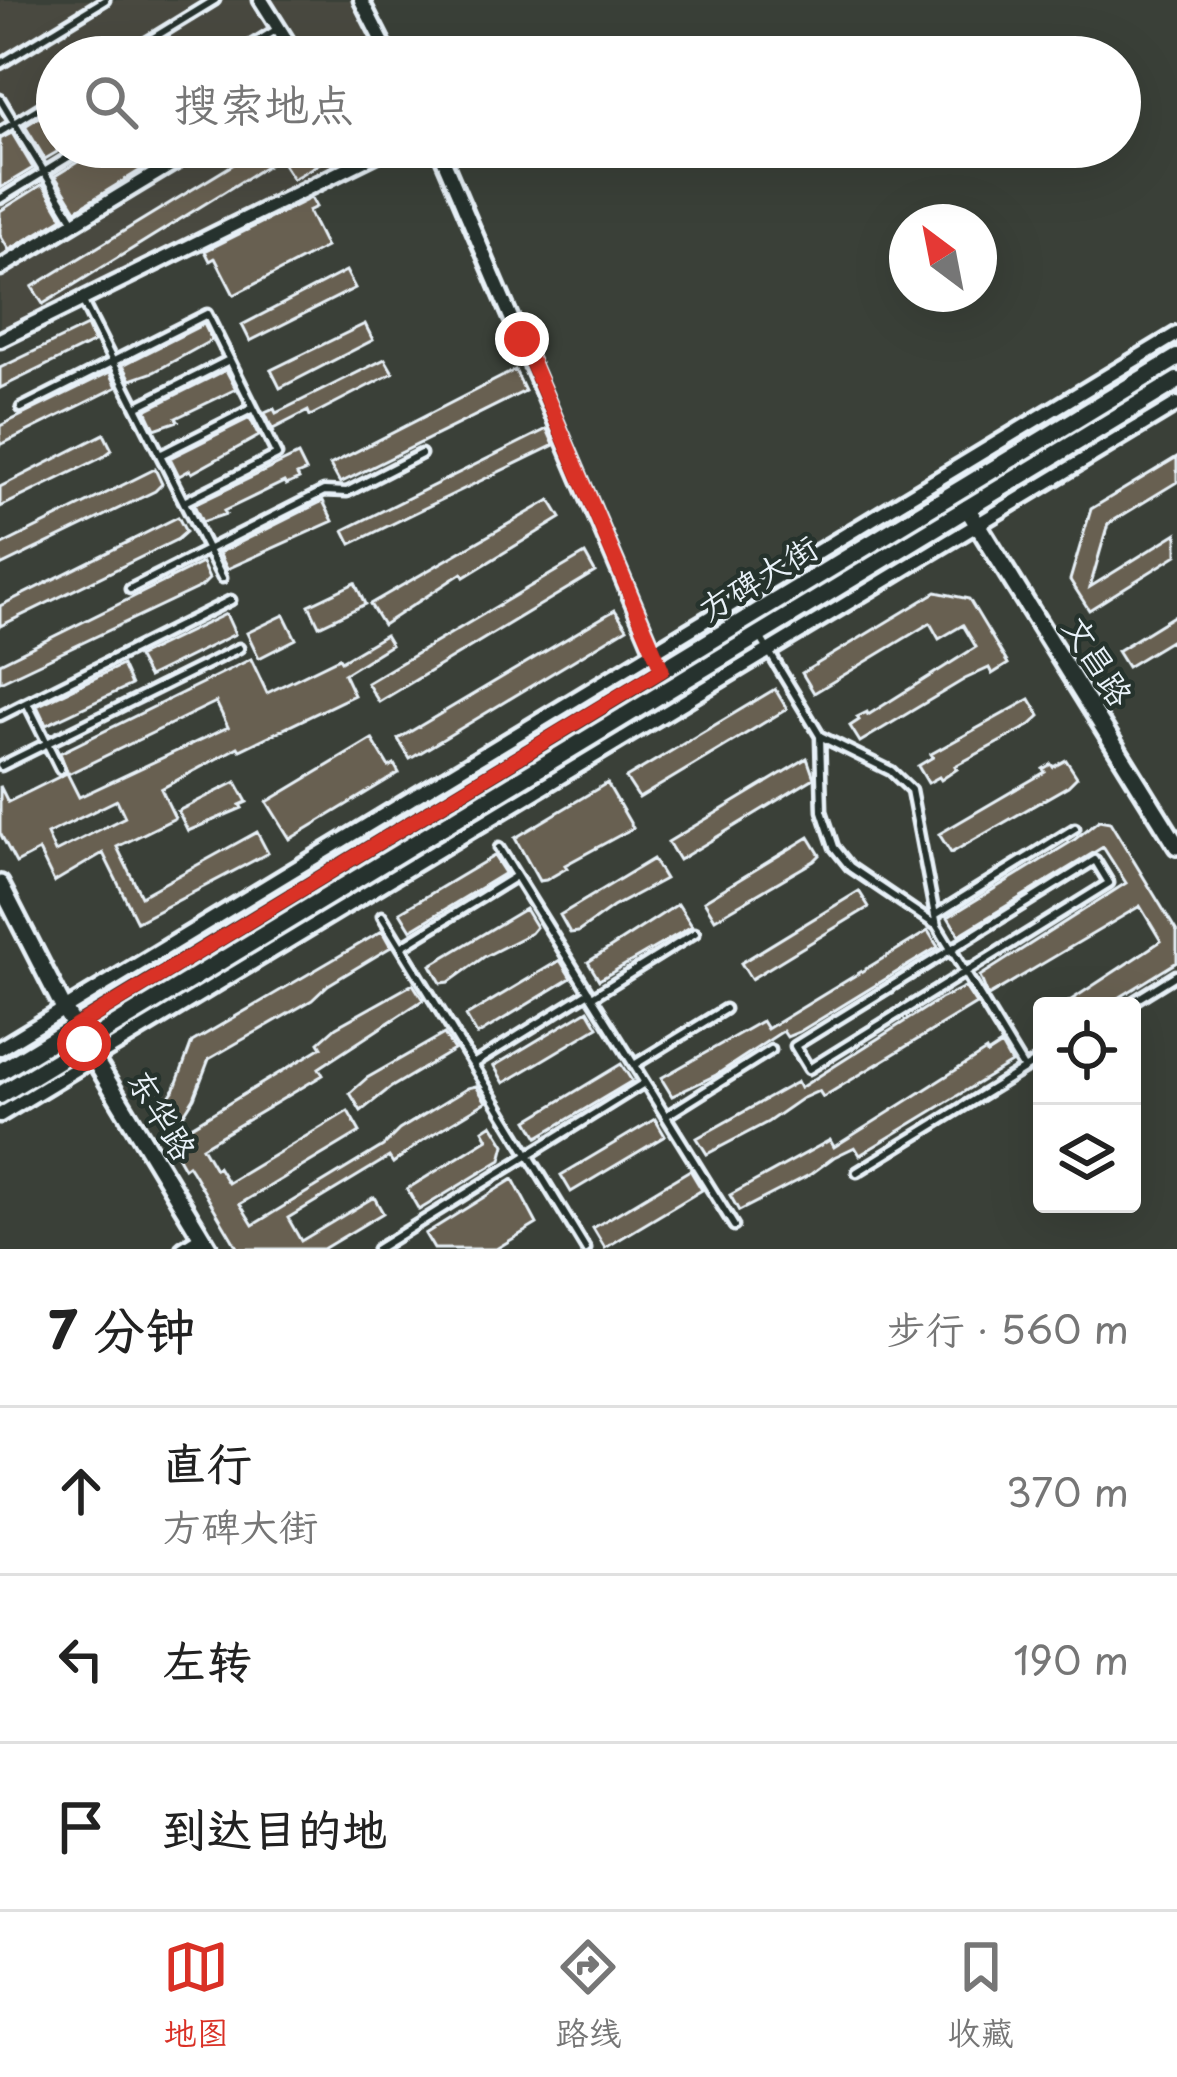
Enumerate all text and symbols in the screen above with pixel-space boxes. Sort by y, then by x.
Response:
search box [36,36,1141,168]
text: 搜索地点 [174,68,354,136]
icon: search [78,69,144,135]
north arrow [889,204,997,312]
route end [495,312,549,366]
street label: 方碑大街 [688,521,826,632]
street label: 文昌路 [1052,605,1147,715]
map controls [1033,997,1141,1213]
button: locate [1033,997,1141,1105]
route start [57,1017,111,1071]
street label: 东华路 [117,1059,211,1169]
button: layers [1033,1105,1141,1213]
text: 7 分钟 [48,1289,196,1366]
text: 步行 · 560 m [887,1298,1129,1357]
text: 直行 [162,1427,252,1495]
icon: ahead [48,1458,114,1524]
text: 370 m [1006,1461,1129,1520]
text: 方碑大街 [162,1495,318,1554]
text: 左转 [162,1625,252,1693]
icon: left [48,1626,114,1692]
text: 190 m [1013,1629,1129,1688]
text: 到达目的地 [162,1793,387,1861]
icon: arrive [48,1794,114,1860]
tab: 地图 [163,1934,229,2056]
tab: 路线 [555,1934,621,2056]
tab: 收藏 [948,1934,1014,2056]

